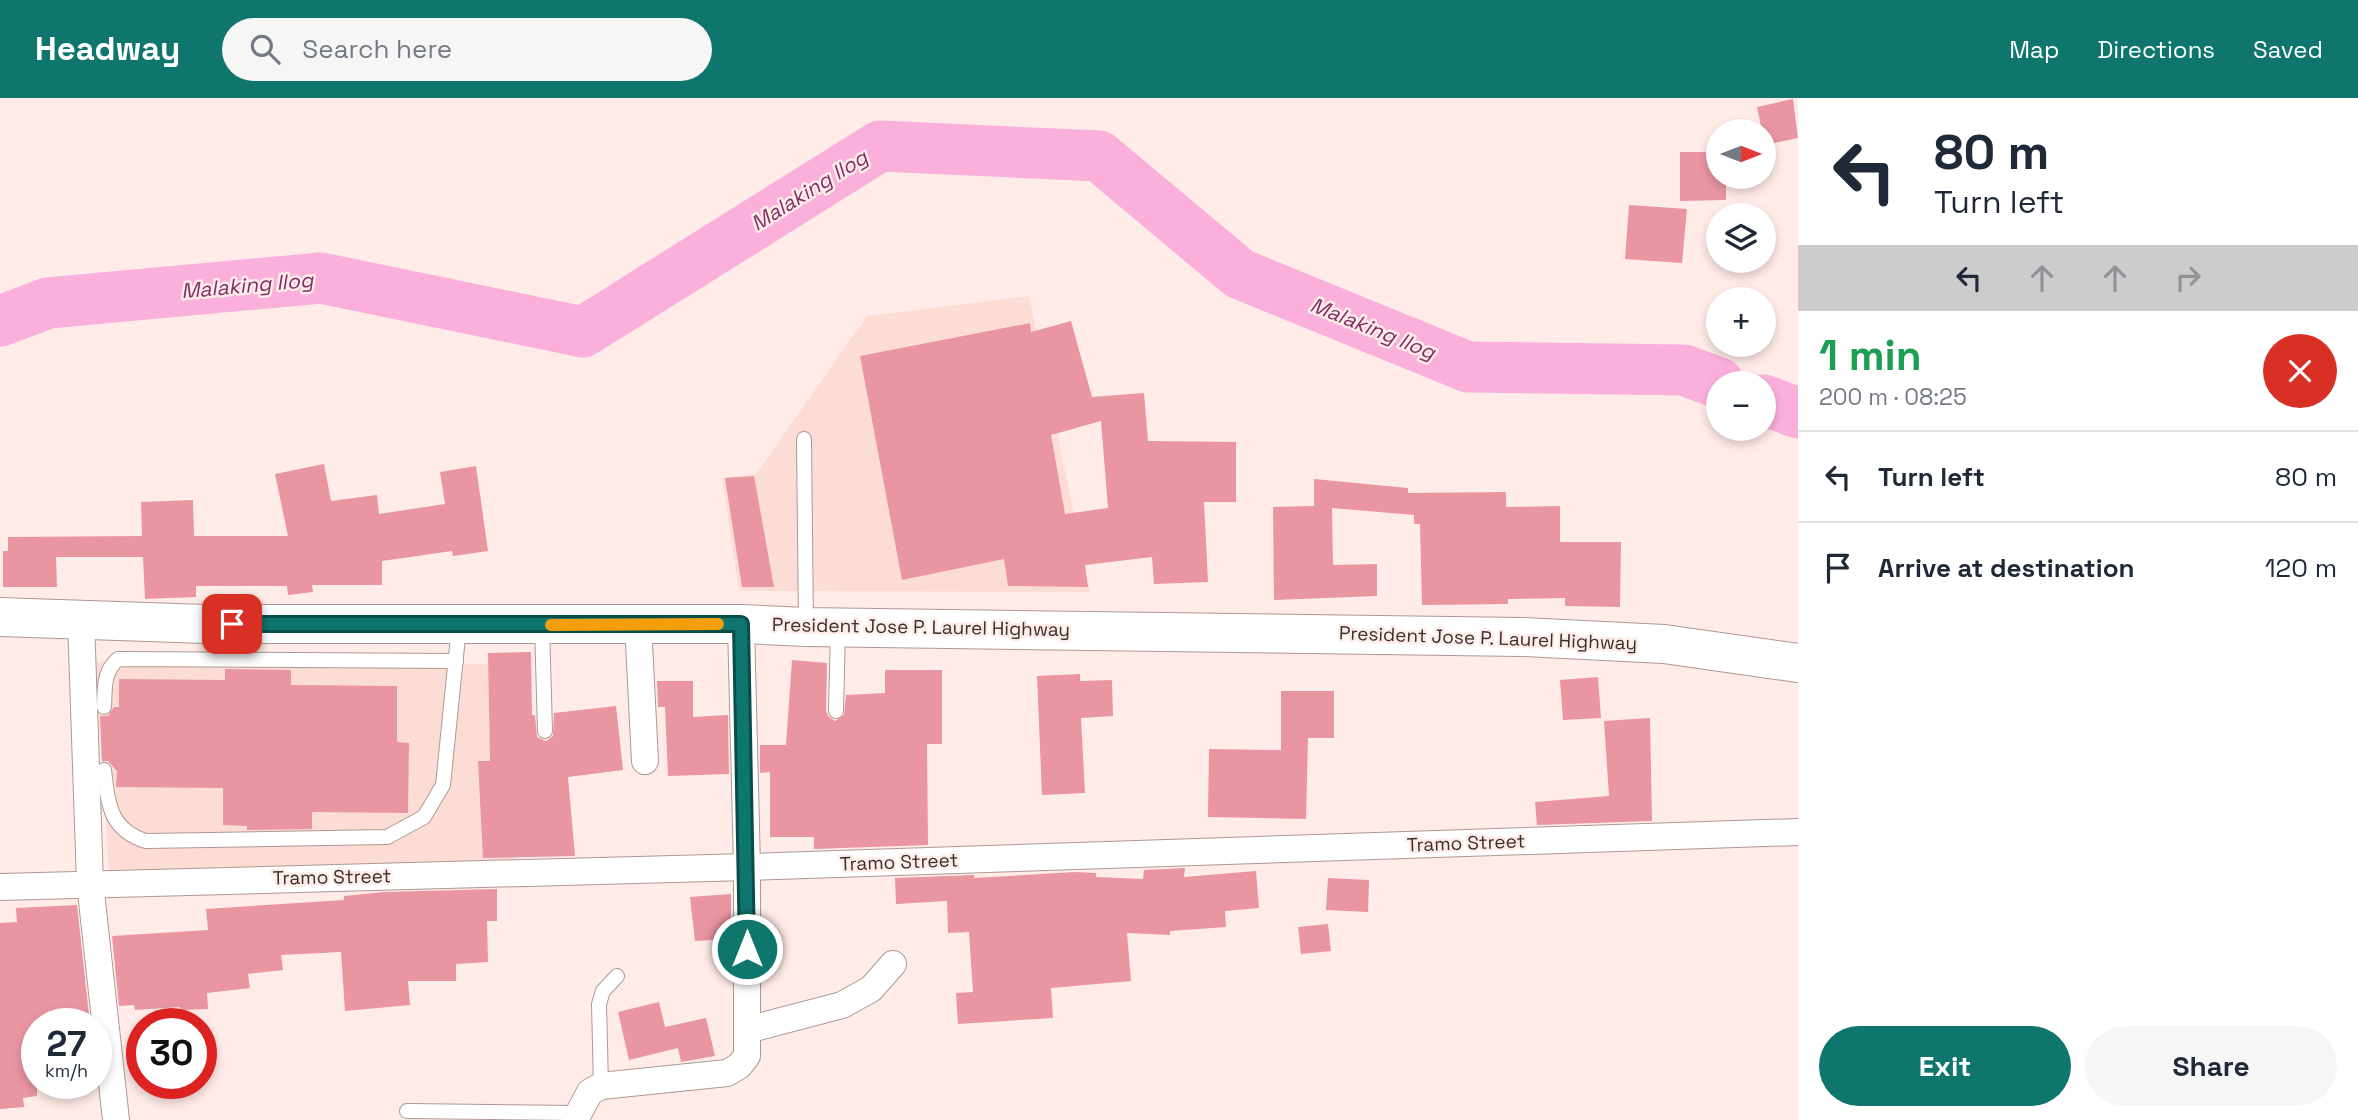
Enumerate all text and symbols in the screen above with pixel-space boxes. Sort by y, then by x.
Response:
search box [222,18,712,81]
text: Headway [35,28,180,70]
icon: search [246,30,284,68]
text: Search here [302,32,452,66]
text: Map [2009,34,2059,65]
text: Directions [2097,34,2215,65]
text: Saved [2253,34,2323,65]
north arrow [1706,119,1776,189]
map controls [1706,119,1776,441]
text: 80 m [1934,121,2049,183]
icon: left [1819,126,1910,217]
water label: Malaking Ilog [746,143,874,237]
text: Turn left [1934,182,2064,222]
button: layers [1706,203,1776,273]
icon: left [1950,259,1988,297]
icon: ahead [2023,259,2061,297]
icon: ahead [2096,259,2134,297]
icon: right [2169,259,2207,297]
water label: Malaking Ilog [180,266,316,304]
button: + [1706,287,1776,357]
water label: Malaking Ilog [1307,291,1441,366]
text: 1 min [1819,329,1922,382]
button: close [2263,334,2337,408]
button: − [1706,371,1776,441]
text: 200 m · 08:25 [1819,382,1967,412]
icon: left [1819,458,1857,496]
text: Turn left [1878,460,1985,494]
text: 80 m [2275,460,2337,494]
icon: arrive [1819,549,1857,587]
text: Arrive at destination [1878,551,2135,585]
text: 120 m [2265,551,2337,585]
pin [202,594,262,654]
icon: arrive [213,605,251,643]
street label: President Jose P. Laurel Highway [772,612,1070,642]
street label: President Jose P. Laurel Highway [1339,620,1637,656]
street label: Tramo Street [1406,828,1526,858]
street label: Tramo Street [839,847,959,877]
street label: Tramo Street [273,863,391,891]
position arrow [710,912,784,986]
speed limit sign: 30 [126,1008,217,1099]
text: 27 [47,1022,86,1066]
button: Exit [1819,1026,2071,1106]
button: Share [2085,1026,2337,1106]
text: km/h [45,1059,88,1082]

